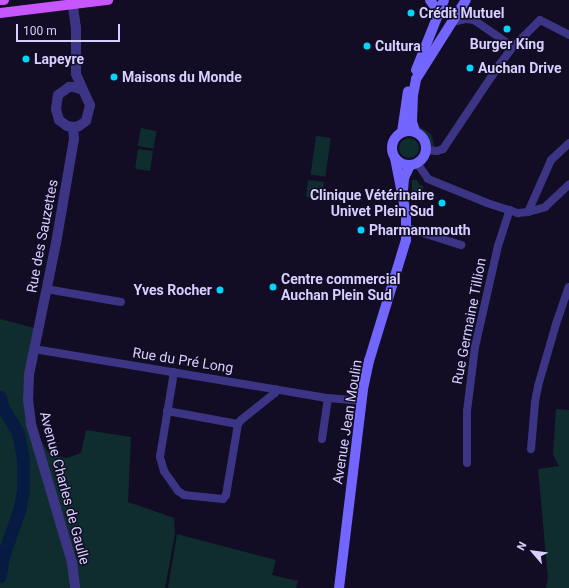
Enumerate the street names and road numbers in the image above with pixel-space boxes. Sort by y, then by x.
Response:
street label: Rue des Sauzettes [23,178,61,294]
street label: Rue Germaine Tillion [448,256,490,386]
street label: Rue du Pré Long [131,344,235,376]
street label: Avenue Jean Moulin [329,359,365,485]
street label: Avenue Charles de Gaulle [36,410,94,566]

